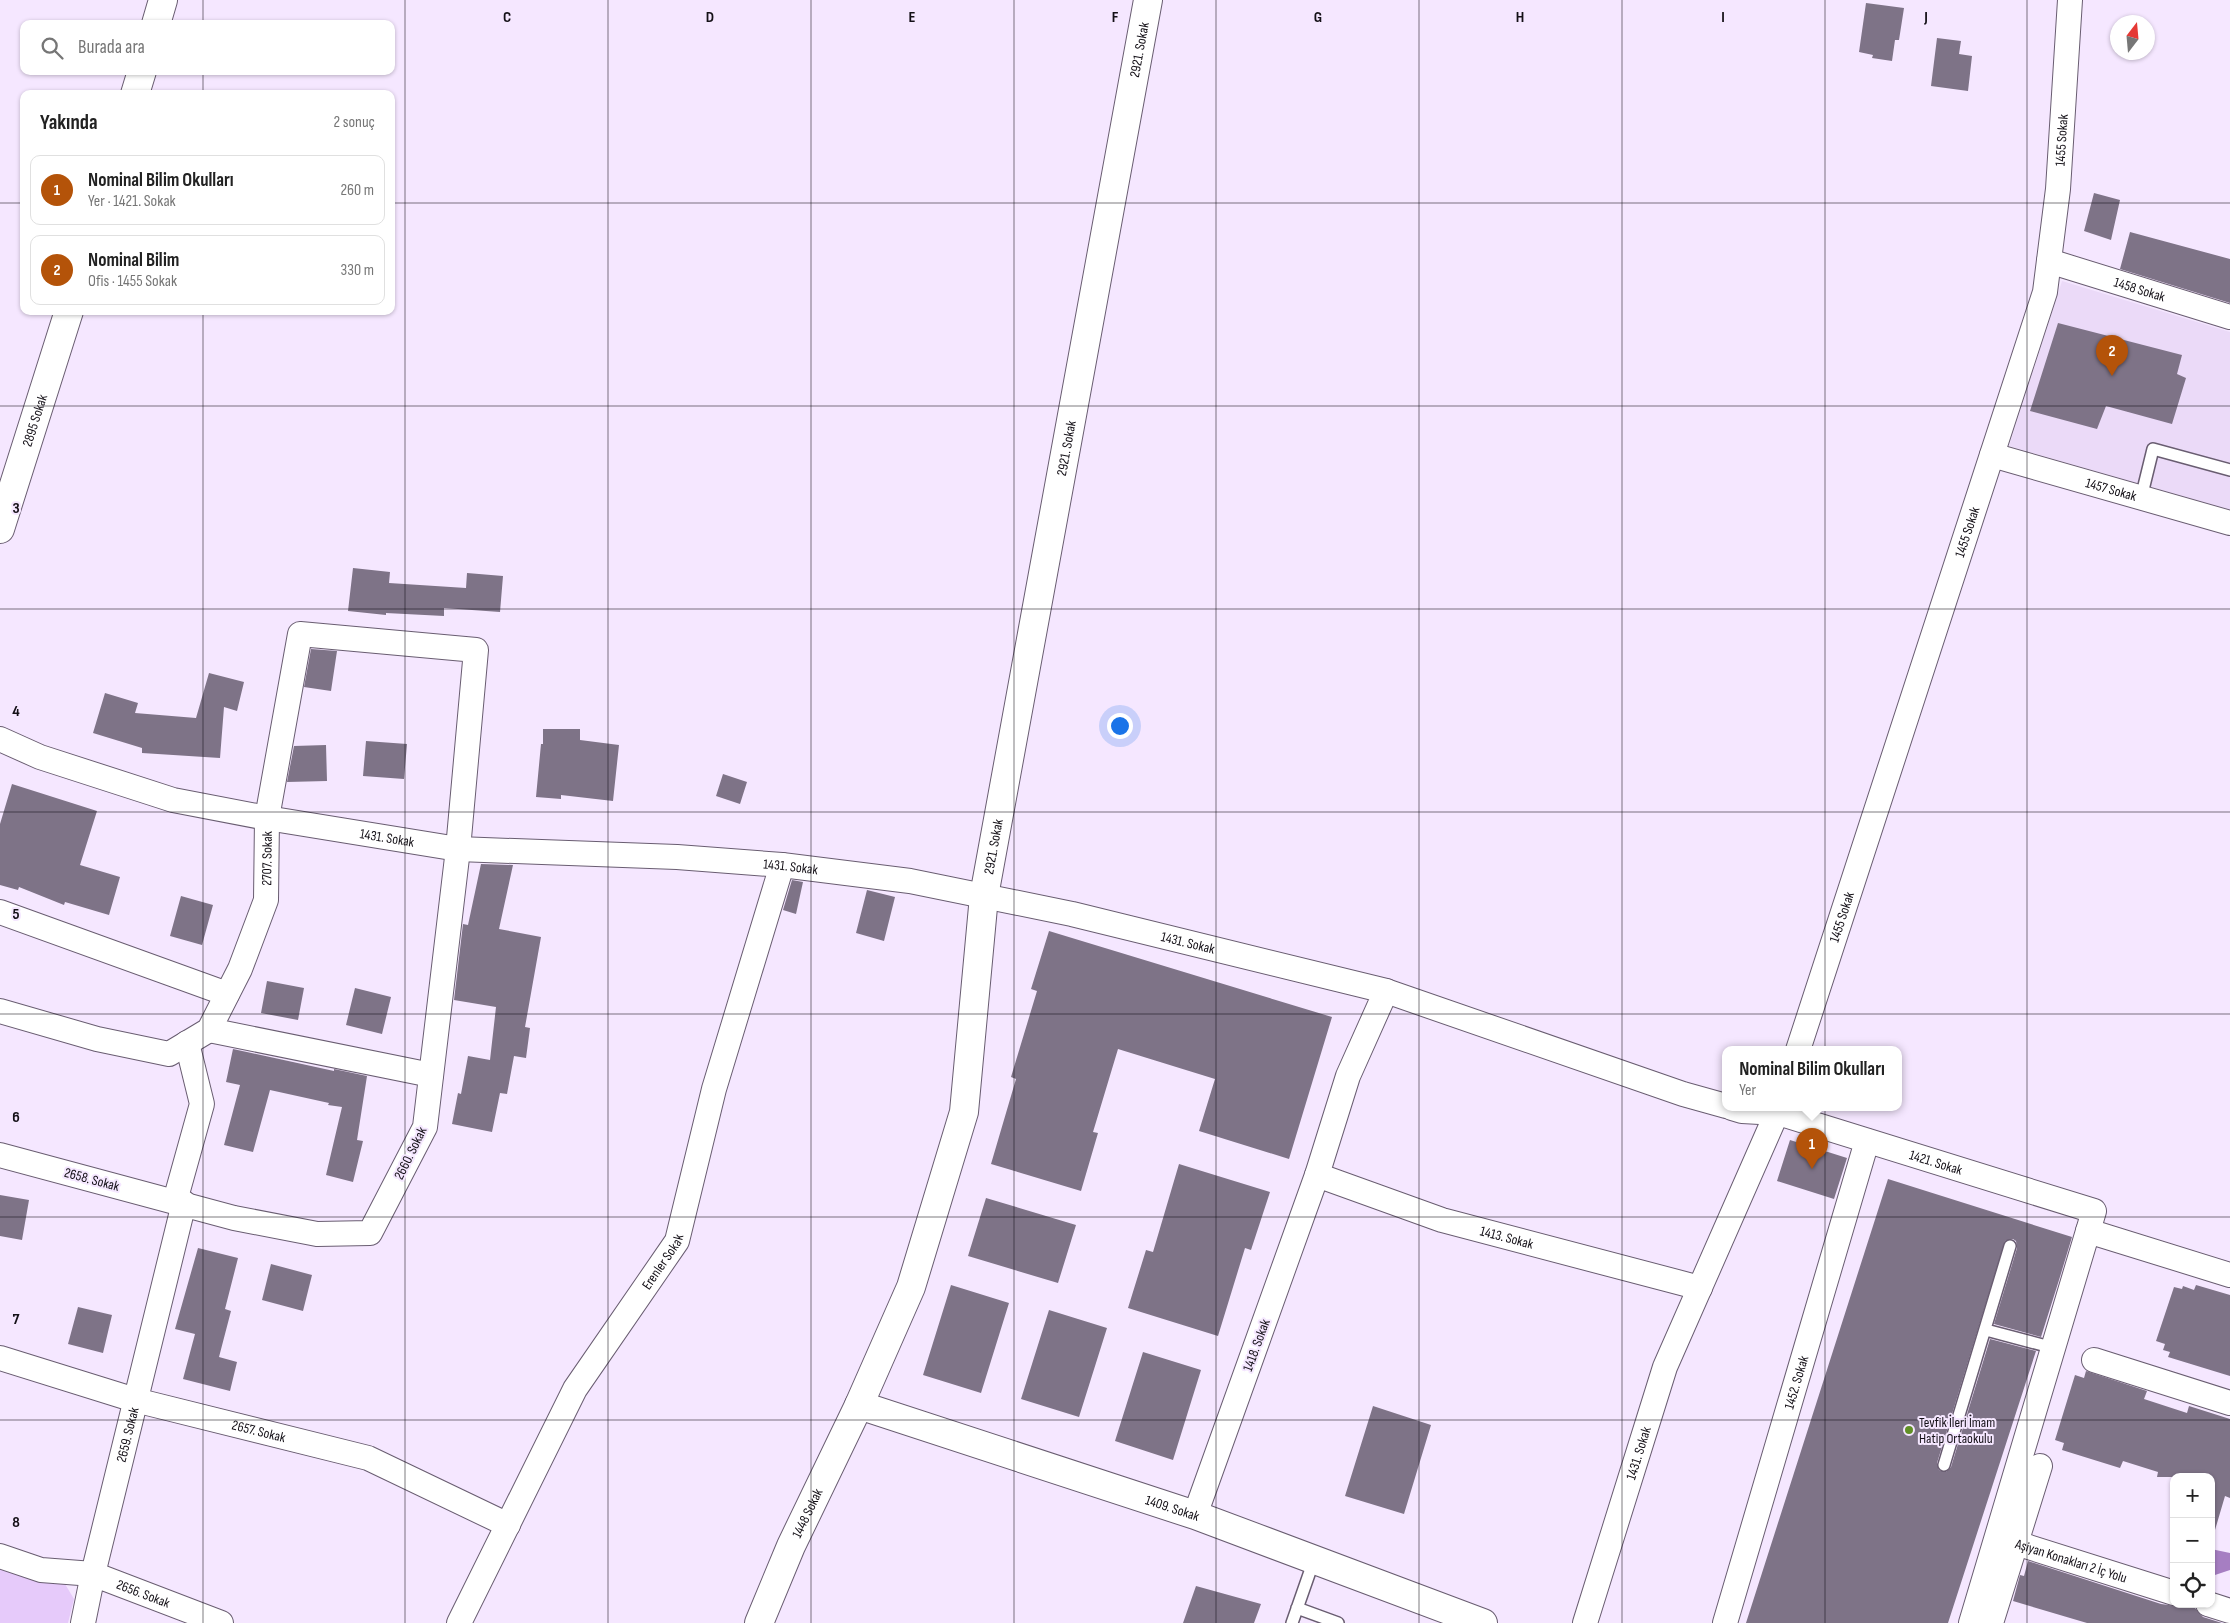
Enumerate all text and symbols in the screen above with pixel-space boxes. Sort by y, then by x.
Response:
text: C [503,8,511,27]
text: D [706,8,714,27]
text: E [909,8,916,27]
text: F [1112,8,1119,27]
text: G [1314,8,1322,27]
text: H [1516,8,1524,27]
text: I [1721,8,1725,27]
text: J [1923,8,1928,27]
north arrow [2110,15,2155,60]
search box [20,20,395,75]
street label: 2921. Sokak [1126,20,1153,79]
icon: search [38,34,66,62]
text: Burada ara [78,36,145,59]
text: Yakında [40,110,97,135]
text: 2 sonuç [334,113,375,132]
street label: 1455 Sokak [2051,113,2072,167]
text: Nominal Bilim Okulları [88,169,234,192]
text: 1 [54,181,60,200]
text: 260 m [340,181,374,200]
text: Yer · 1421. Sokak [88,192,176,211]
text: Nominal Bilim [88,249,179,272]
text: 2 [53,261,61,280]
text: 330 m [341,261,374,280]
text: Ofis · 1455 Sokak [88,272,177,291]
street label: 1458 Sokak [2112,274,2168,306]
pin: 2 [2096,335,2128,376]
street label: 2895 Sokak [19,392,51,449]
street label: 2921. Sokak [1053,419,1080,477]
street label: 1457 Sokak [2084,474,2139,505]
text: 3 [12,499,20,518]
street label: 1455 Sokak [1951,504,1984,559]
text: 4 [12,702,20,721]
your location [1107,713,1133,739]
street label: 2921. Sokak [980,817,1007,876]
street label: 1431. Sokak [359,825,416,851]
street label: 2707. Sokak [258,830,276,886]
street label: 1431. Sokak [763,856,819,878]
street label: 1455 Sokak [1826,889,1858,945]
text: 5 [12,905,20,924]
street label: 1431. Sokak [1159,928,1217,958]
popup [1722,1046,1902,1111]
text: Nominal Bilim Okulları [1739,1058,1885,1081]
text: Yer [1739,1081,1756,1100]
text: 6 [12,1108,20,1127]
street label: 2660. Sokak [390,1123,431,1182]
pin: 1 [1796,1128,1828,1169]
street label: 1421. Sokak [1907,1146,1965,1179]
street label: 2658. Sokak [62,1164,122,1195]
street label: 1413. Sokak [1478,1222,1536,1253]
street label: Erenler Sokak [638,1232,688,1293]
text: 7 [13,1310,20,1329]
street label: 1418. Sokak [1239,1316,1274,1374]
street label: 1452. Sokak [1780,1353,1813,1411]
street label: 2659. Sokak [113,1405,143,1464]
place label: Tevfik İleri İmam Hatip Ortaokulu [1919,1414,1995,1447]
street label: 2657. Sokak [230,1416,288,1446]
street label: 1431. Sokak [1622,1424,1655,1482]
marker: Tevfik İleri İmam Hatip Ortaokulu [1903,1424,1915,1436]
map controls [2170,1473,2215,1608]
button: + [2170,1473,2215,1518]
street label: 1448 Sokak [788,1485,827,1541]
street label: 1409. Sokak [1143,1491,1202,1525]
text: 8 [12,1513,20,1532]
button: − [2170,1518,2215,1563]
street label: Aşiyan Konakları 2 İç Yolu [2012,1535,2129,1587]
button: locate [2170,1563,2215,1608]
street label: 2656. Sokak [114,1576,173,1612]

